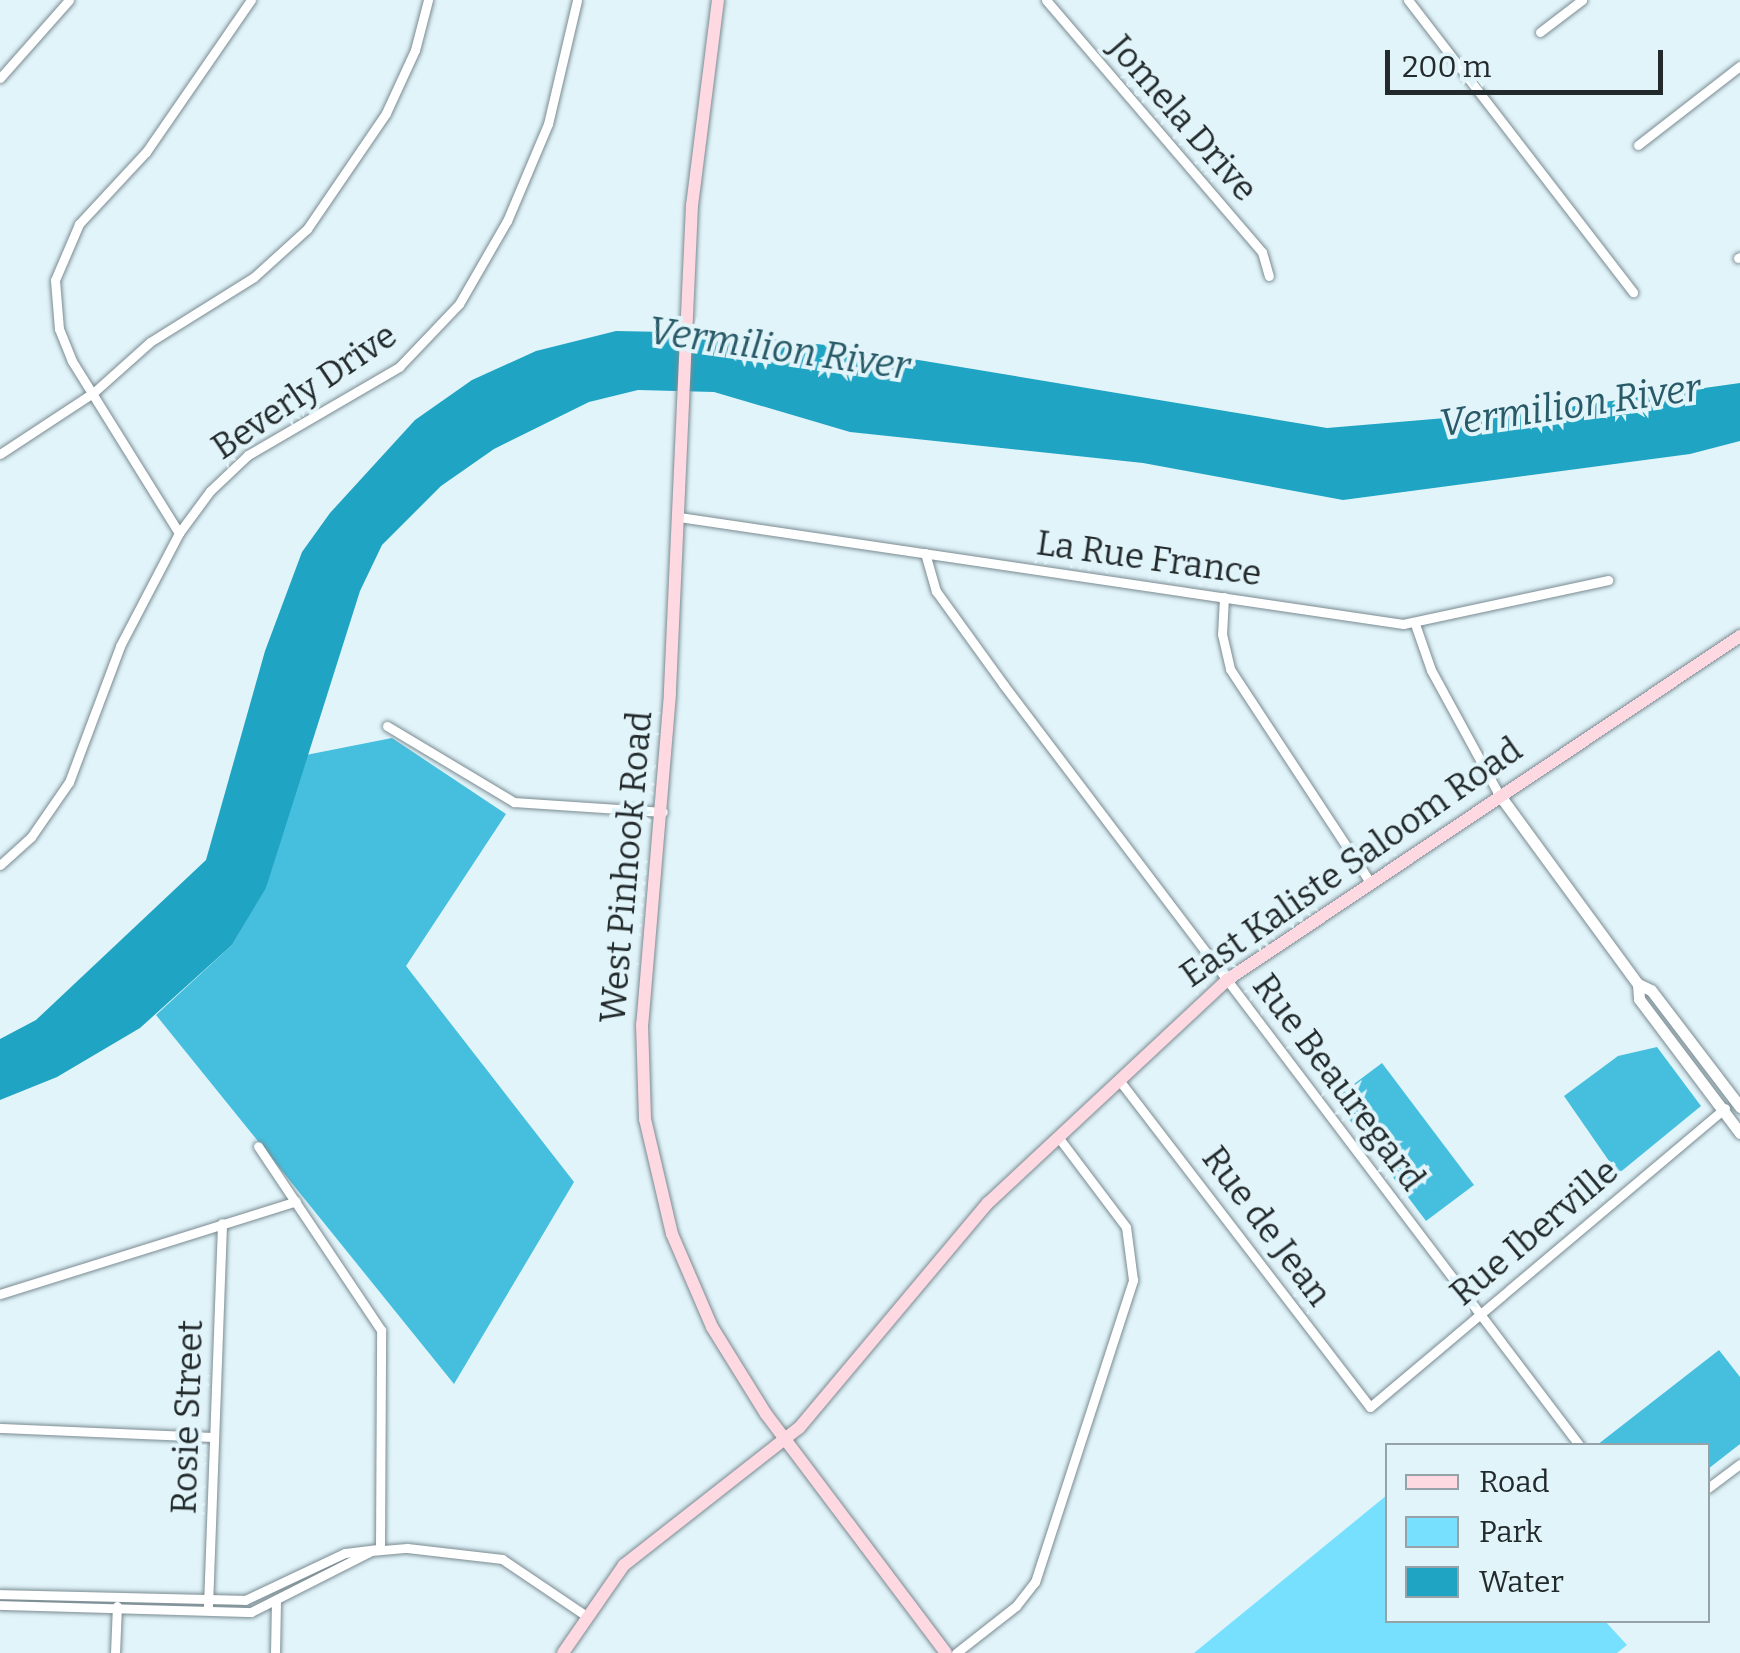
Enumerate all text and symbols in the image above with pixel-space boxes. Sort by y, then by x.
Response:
street label: Jomela Drive [1100,27,1266,209]
scale bar [1390,30,1668,92]
text: 200 m [1402,49,1491,85]
water label: Vermilion River [646,308,912,390]
street label: Beverly Drive [204,314,404,468]
water label: Vermilion River [1437,365,1703,447]
street label: La Rue France [1034,521,1264,595]
street label: West Pinhook Road [591,709,661,1025]
street label: East Kaliste Saloom Road [1172,728,1530,996]
street label: Rue Beauregard [1244,966,1434,1198]
street label: Rue de Jean [1193,1138,1341,1314]
street label: Rue Iberville [1442,1150,1626,1314]
street label: Rosie Street [163,1319,211,1515]
legend [1385,1443,1710,1623]
text: Road [1479,1464,1550,1500]
text: Park [1479,1514,1542,1550]
text: Water [1479,1564,1564,1600]

